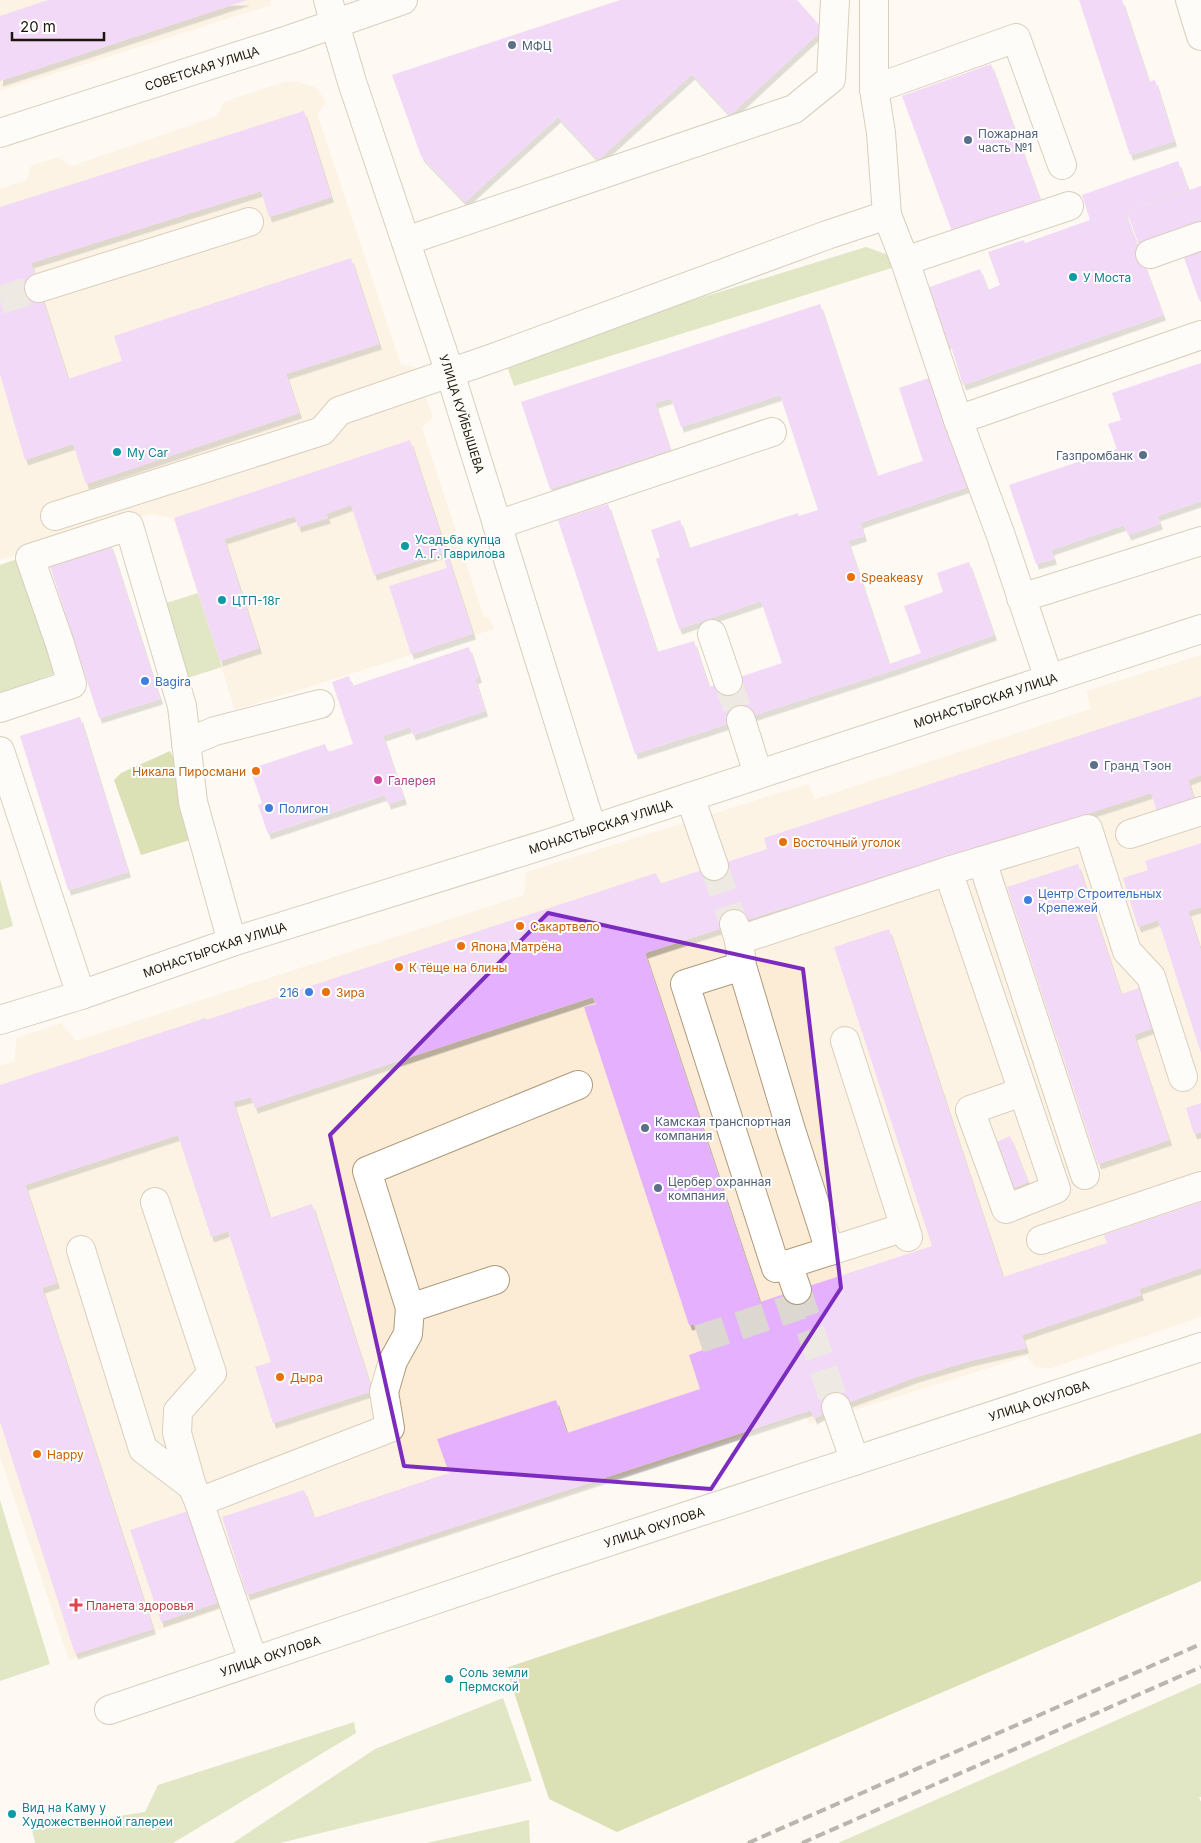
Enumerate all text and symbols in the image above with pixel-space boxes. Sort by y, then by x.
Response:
scale bar [12,10,105,42]
text: 20 m [20,17,56,36]
place label: МФЦ [522,38,552,53]
marker: МФЦ [506,39,518,51]
street label: СОВЕТСКАЯ УЛИЦА [143,42,261,93]
place label: Пожарная часть №1 [978,126,1038,155]
marker: Пожарная часть №1 [962,134,974,146]
place label: У Моста [1083,270,1131,285]
marker: У Моста [1067,271,1079,283]
street label: УЛИЦА КУЙБЫШЕВА [437,352,488,475]
place label: My Car [127,445,169,460]
marker: My Car [111,446,123,458]
place label: Газпромбанк [1056,448,1133,463]
marker: Газпромбанк [1137,449,1149,461]
place label: Усадьба купца А. Г. Гаврилова [415,532,505,561]
marker: Усадьба купца А. Г. Гаврилова [399,540,411,552]
place label: Speakeasy [861,570,923,585]
marker: Speakeasy [845,571,857,583]
place label: ЦТП-18г [232,593,280,608]
marker: ЦТП-18г [216,594,228,606]
street label: МОНАСТЫРСКАЯ УЛИЦА [911,669,1059,731]
place label: Bagira [155,674,191,689]
marker: Bagira [139,675,151,687]
place label: Гранд Тэон [1104,758,1171,773]
marker: Гранд Тэон [1088,759,1100,771]
place label: Никала Пиросмани [132,764,246,779]
marker: Никала Пиросмани [250,765,262,777]
place label: Галерея [388,773,436,788]
marker: Галерея [372,774,384,786]
street label: МОНАСТЫРСКАЯ УЛИЦА [527,796,674,857]
place label: Полигон [279,801,328,816]
marker: Полигон [263,802,275,814]
place label: Восточный уголок [793,835,901,850]
marker: Восточный уголок [777,836,789,848]
place label: Центр Строительных Крепежей [1038,886,1162,915]
marker: Центр Строительных Крепежей [1022,894,1034,906]
street label: МОНАСТЫРСКАЯ УЛИЦА [141,918,288,980]
place label: Сакартвело [530,919,600,934]
marker: Сакартвело [514,920,526,932]
place label: Япона Матрёна [471,939,562,954]
marker: Япона Матрёна [455,940,467,952]
place label: К тёще на блины [409,960,507,975]
marker: К тёще на блины [393,961,405,973]
place label: 216 [279,985,299,1000]
place label: Зира [336,985,365,1000]
marker: 216 [303,986,315,998]
marker: Зира [320,986,332,998]
place label: Камская транспортная компания [655,1114,791,1143]
marker: Камская транспортная компания [639,1122,651,1134]
place label: Цербер охранная компания [668,1174,771,1203]
marker: Цербер охранная компания [652,1182,664,1194]
place label: Дыра [290,1370,323,1385]
marker: Дыра [274,1371,286,1383]
street label: УЛИЦА ОКУЛОВА [987,1377,1091,1424]
place label: Happy [47,1447,84,1462]
marker: Happy [31,1448,43,1460]
street label: УЛИЦА ОКУЛОВА [602,1503,706,1550]
place label: Планета здоровья [86,1598,194,1613]
marker: Планета здоровья [70,1599,82,1611]
street label: УЛИЦА ОКУЛОВА [218,1632,322,1679]
place label: Соль земли Пермской [459,1665,528,1694]
marker: Соль земли Пермской [443,1673,455,1685]
place label: Вид на Каму у Художественной галереи [22,1800,173,1829]
marker: Вид на Каму у Художественной галереи [6,1808,18,1820]

